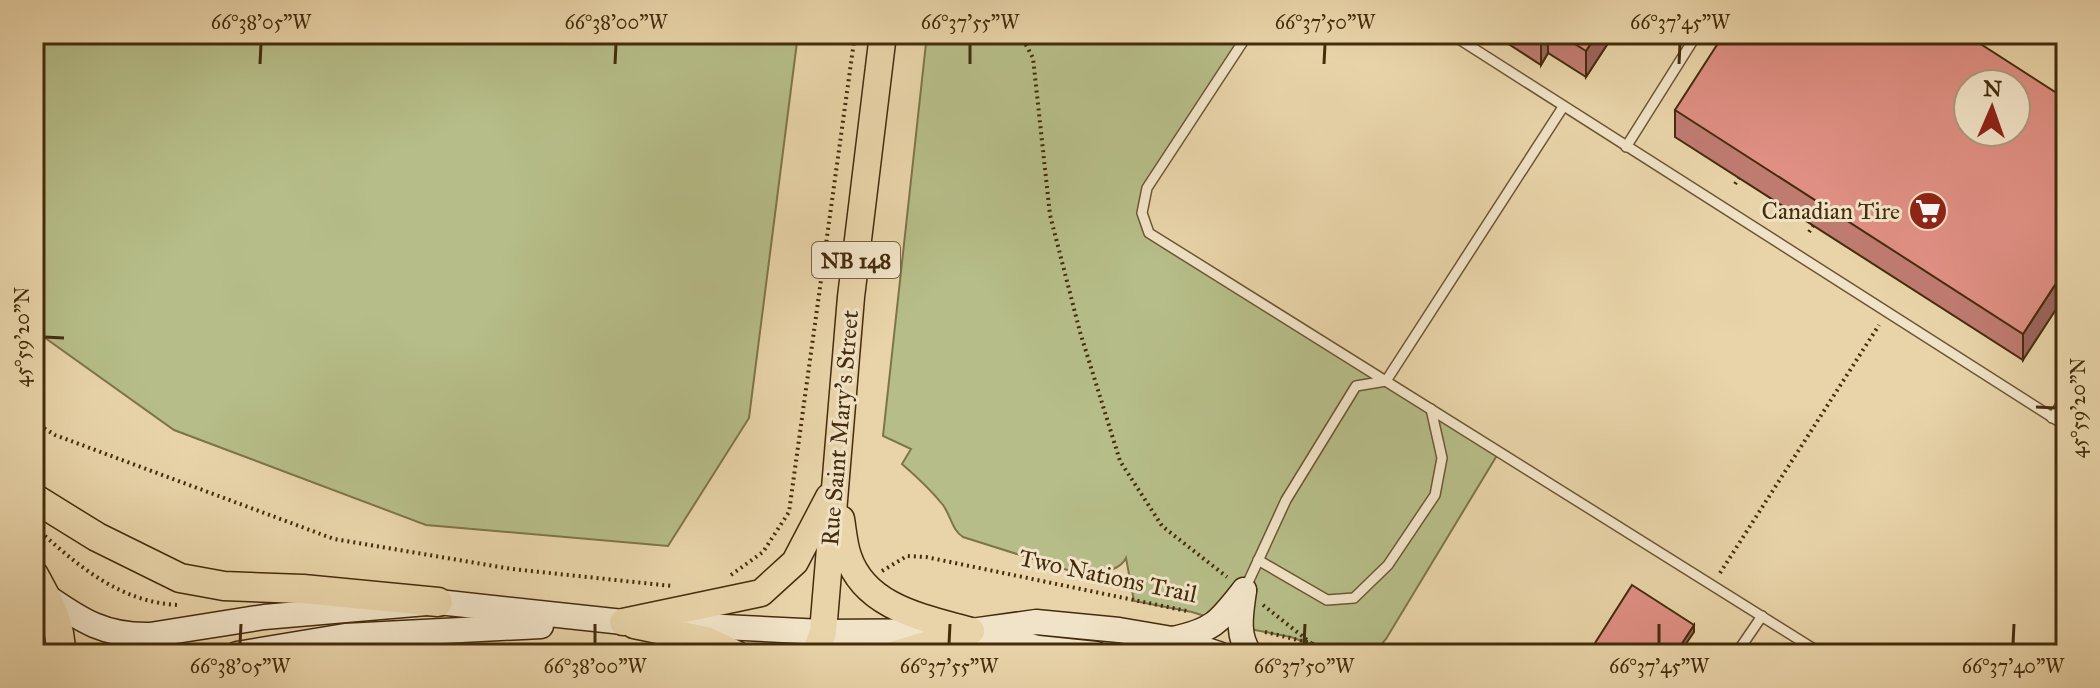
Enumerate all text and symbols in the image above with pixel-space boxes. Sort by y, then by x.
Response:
text: 66°38'05"W [211,10,312,34]
text: 66°38'00"W [565,10,668,34]
text: 66°37'55"W [921,10,1020,34]
text: 66°37'50"W [1275,10,1376,34]
text: 66°37'45"W [1630,10,1731,34]
north arrow [1952,68,2032,148]
text: N [1983,75,2003,102]
supermarket icon: Canadian Tire [1907,190,1949,232]
place label: Canadian Tire [1762,196,1900,226]
road number: NB 148 [812,242,900,278]
text: 45°59'20"N [10,287,34,387]
street label: Rue Saint Mary's Street [815,308,865,547]
text: 45°59'20"N [2066,358,2090,458]
street label: Two Nations Trail [1016,542,1200,610]
text: 66°38'05"W [190,654,291,678]
text: 66°38'00"W [544,654,647,678]
text: 66°37'55"W [900,654,999,678]
text: 66°37'50"W [1254,654,1355,678]
text: 66°37'45"W [1609,654,1710,678]
text: 66°37'40"W [1962,654,2065,678]

